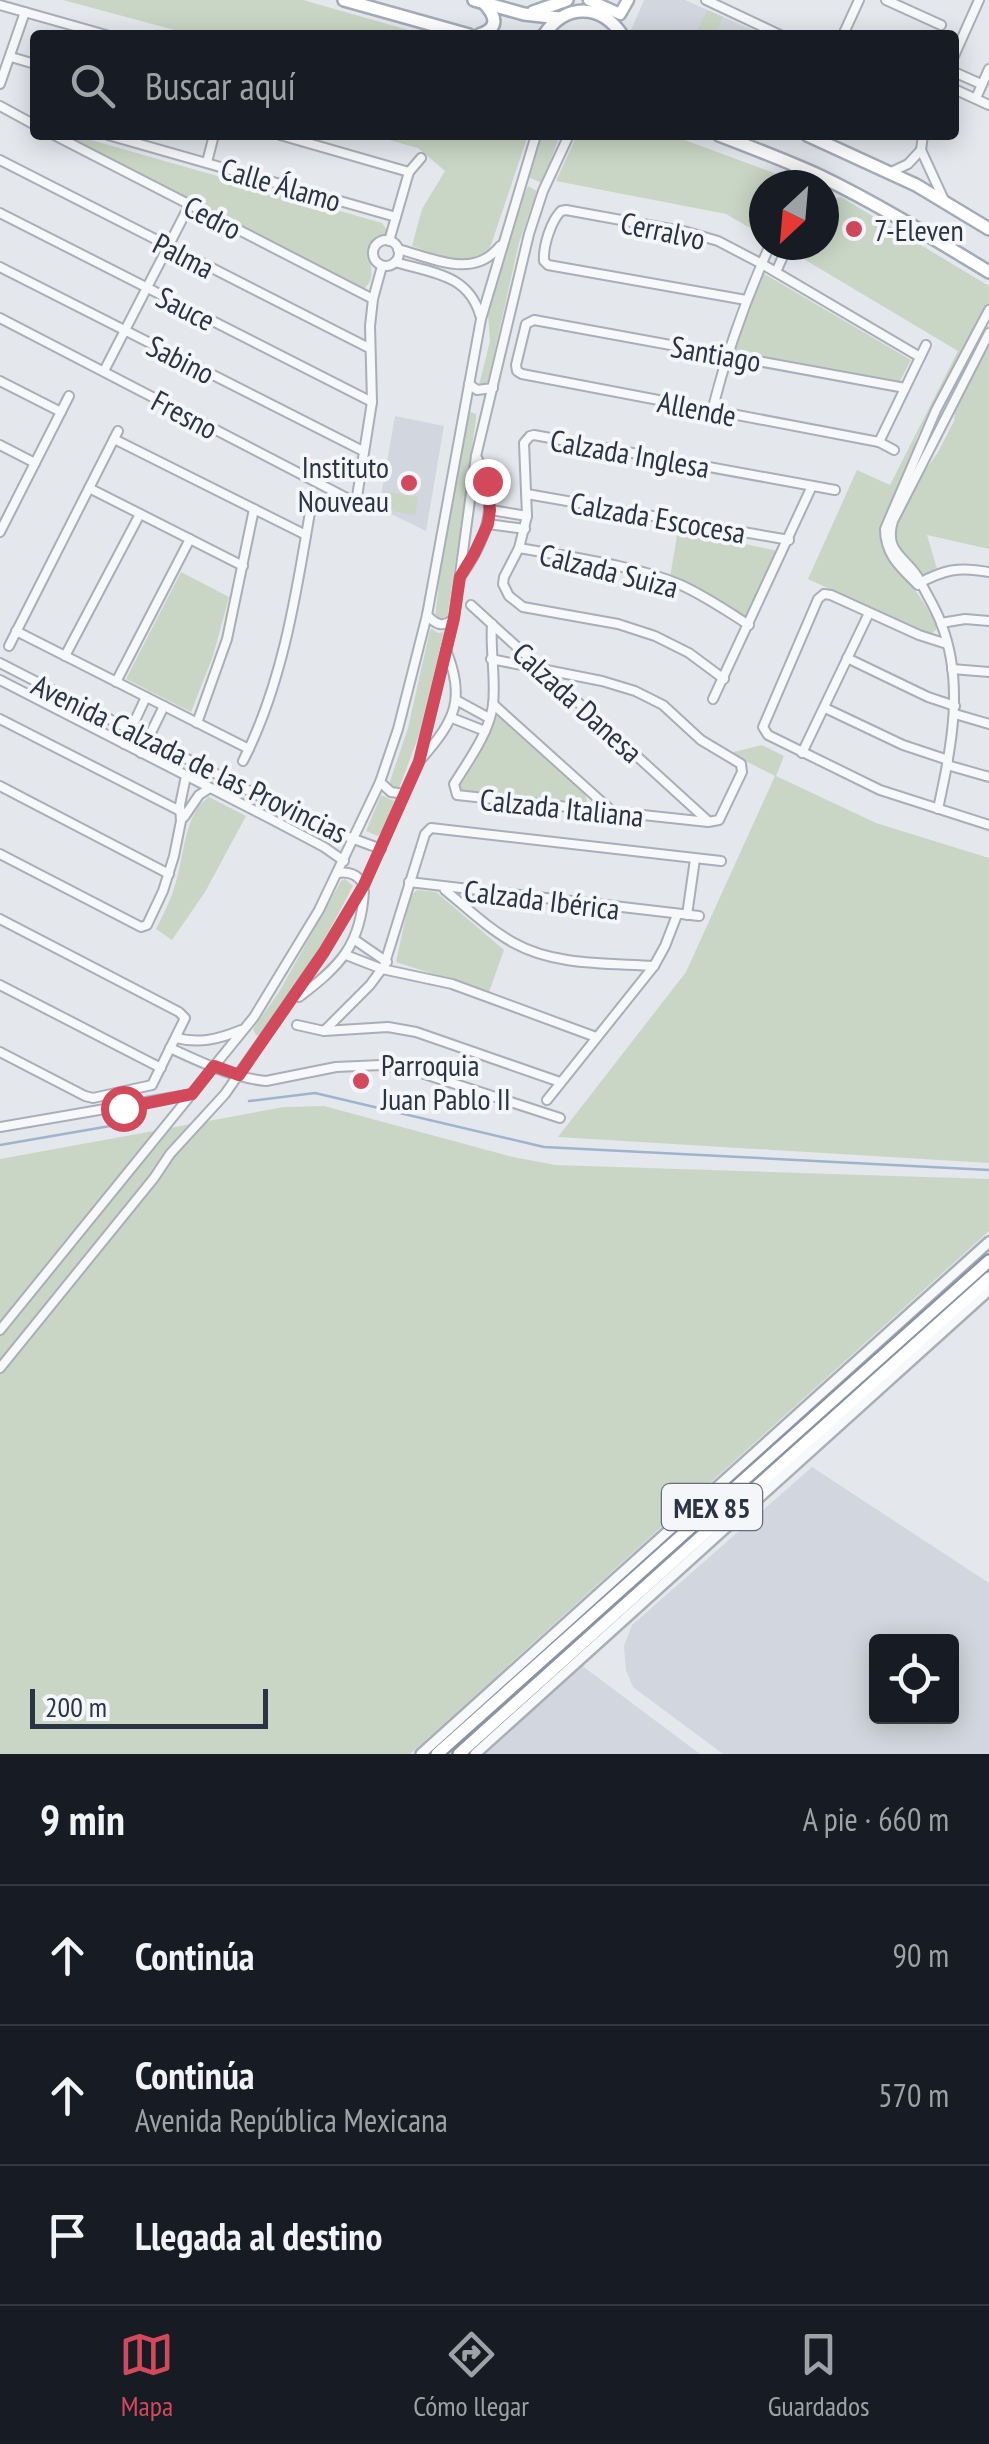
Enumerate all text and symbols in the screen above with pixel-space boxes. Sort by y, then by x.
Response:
search box [30,30,959,140]
icon: search [65,58,120,113]
text: Buscar aquí [145,61,296,110]
street label: Calle Álamo [217,148,345,220]
north arrow [749,170,839,260]
street label: Cedro [178,186,248,248]
street label: Cerralvo [617,202,709,258]
place label: 7-Eleven [874,210,964,249]
marker: 7-Eleven [843,218,865,240]
street label: Palma [147,223,221,287]
street label: Sauce [150,277,222,339]
street label: Sabino [141,326,221,392]
street label: Santiago [668,326,764,380]
street label: Fresno [145,381,225,447]
street label: Allende [654,381,740,435]
street label: Calzada Inglesa [547,420,713,486]
place label: Instituto Nouveau [298,447,389,520]
route end [465,459,511,505]
marker: Instituto Nouveau [398,472,420,494]
street label: Calzada Escocesa [567,482,749,552]
street label: Calzada Suiza [536,534,682,606]
street label: Calzada Danesa [505,633,651,771]
street label: Avenida Calzada de las Provincias [26,665,354,851]
street label: Calzada Italiana [478,779,646,835]
street label: Calzada Ibérica [462,870,622,928]
place label: Parroquia Juan Pablo II [380,1045,511,1118]
marker: Parroquia Juan Pablo II [350,1070,372,1092]
route start [101,1086,147,1132]
road number: MEX 85 [662,1484,762,1530]
map controls [869,1634,959,1724]
button: locate [869,1634,959,1724]
scale bar [30,1684,268,1728]
text: 200 m [45,1688,107,1725]
text: 9 min [40,1792,125,1847]
text: A pie · 660 m [803,1798,949,1840]
icon: ahead [40,1928,95,1983]
text: Continúa [135,1931,255,1980]
text: 90 m [893,1934,949,1976]
text: Continúa [135,2050,255,2099]
icon: ahead [40,2068,95,2123]
text: 570 m [878,2074,949,2116]
text: Avenida República Mexicana [135,2099,448,2141]
icon: arrive [40,2208,95,2263]
text: Llegada al destino [135,2211,382,2260]
tab: Mapa [119,2327,174,2424]
tab: Cómo llegar [413,2327,529,2424]
tab: Guardados [768,2327,870,2424]

